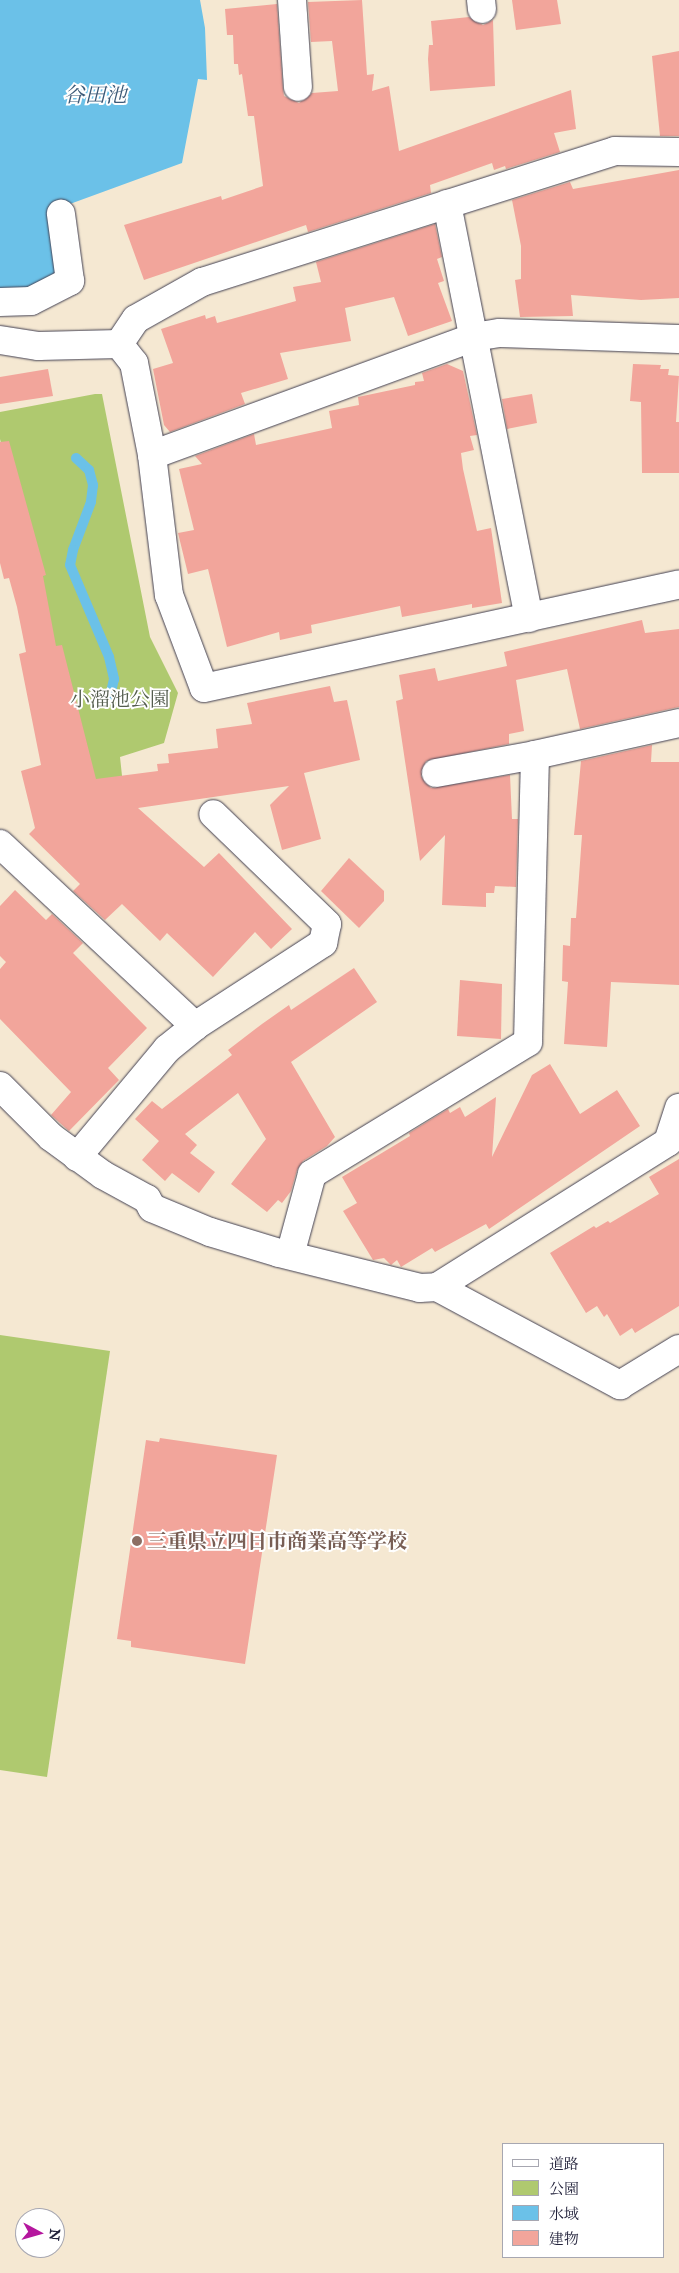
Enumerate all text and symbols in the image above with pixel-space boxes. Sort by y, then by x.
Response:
water label: 谷田池 [64,82,126,108]
park label: 小溜池公園 [70,687,170,711]
place label: 三重県立四日市商業高等学校 [147,1529,407,1553]
marker: 三重県立四日市商業高等学校 [131,1535,143,1547]
legend [502,2143,664,2258]
text: 道路 [549,2155,579,2173]
text: 公園 [549,2180,579,2198]
text: 水域 [549,2205,579,2223]
north arrow [15,2208,65,2258]
text: N [45,2228,63,2241]
text: 建物 [549,2230,579,2248]

